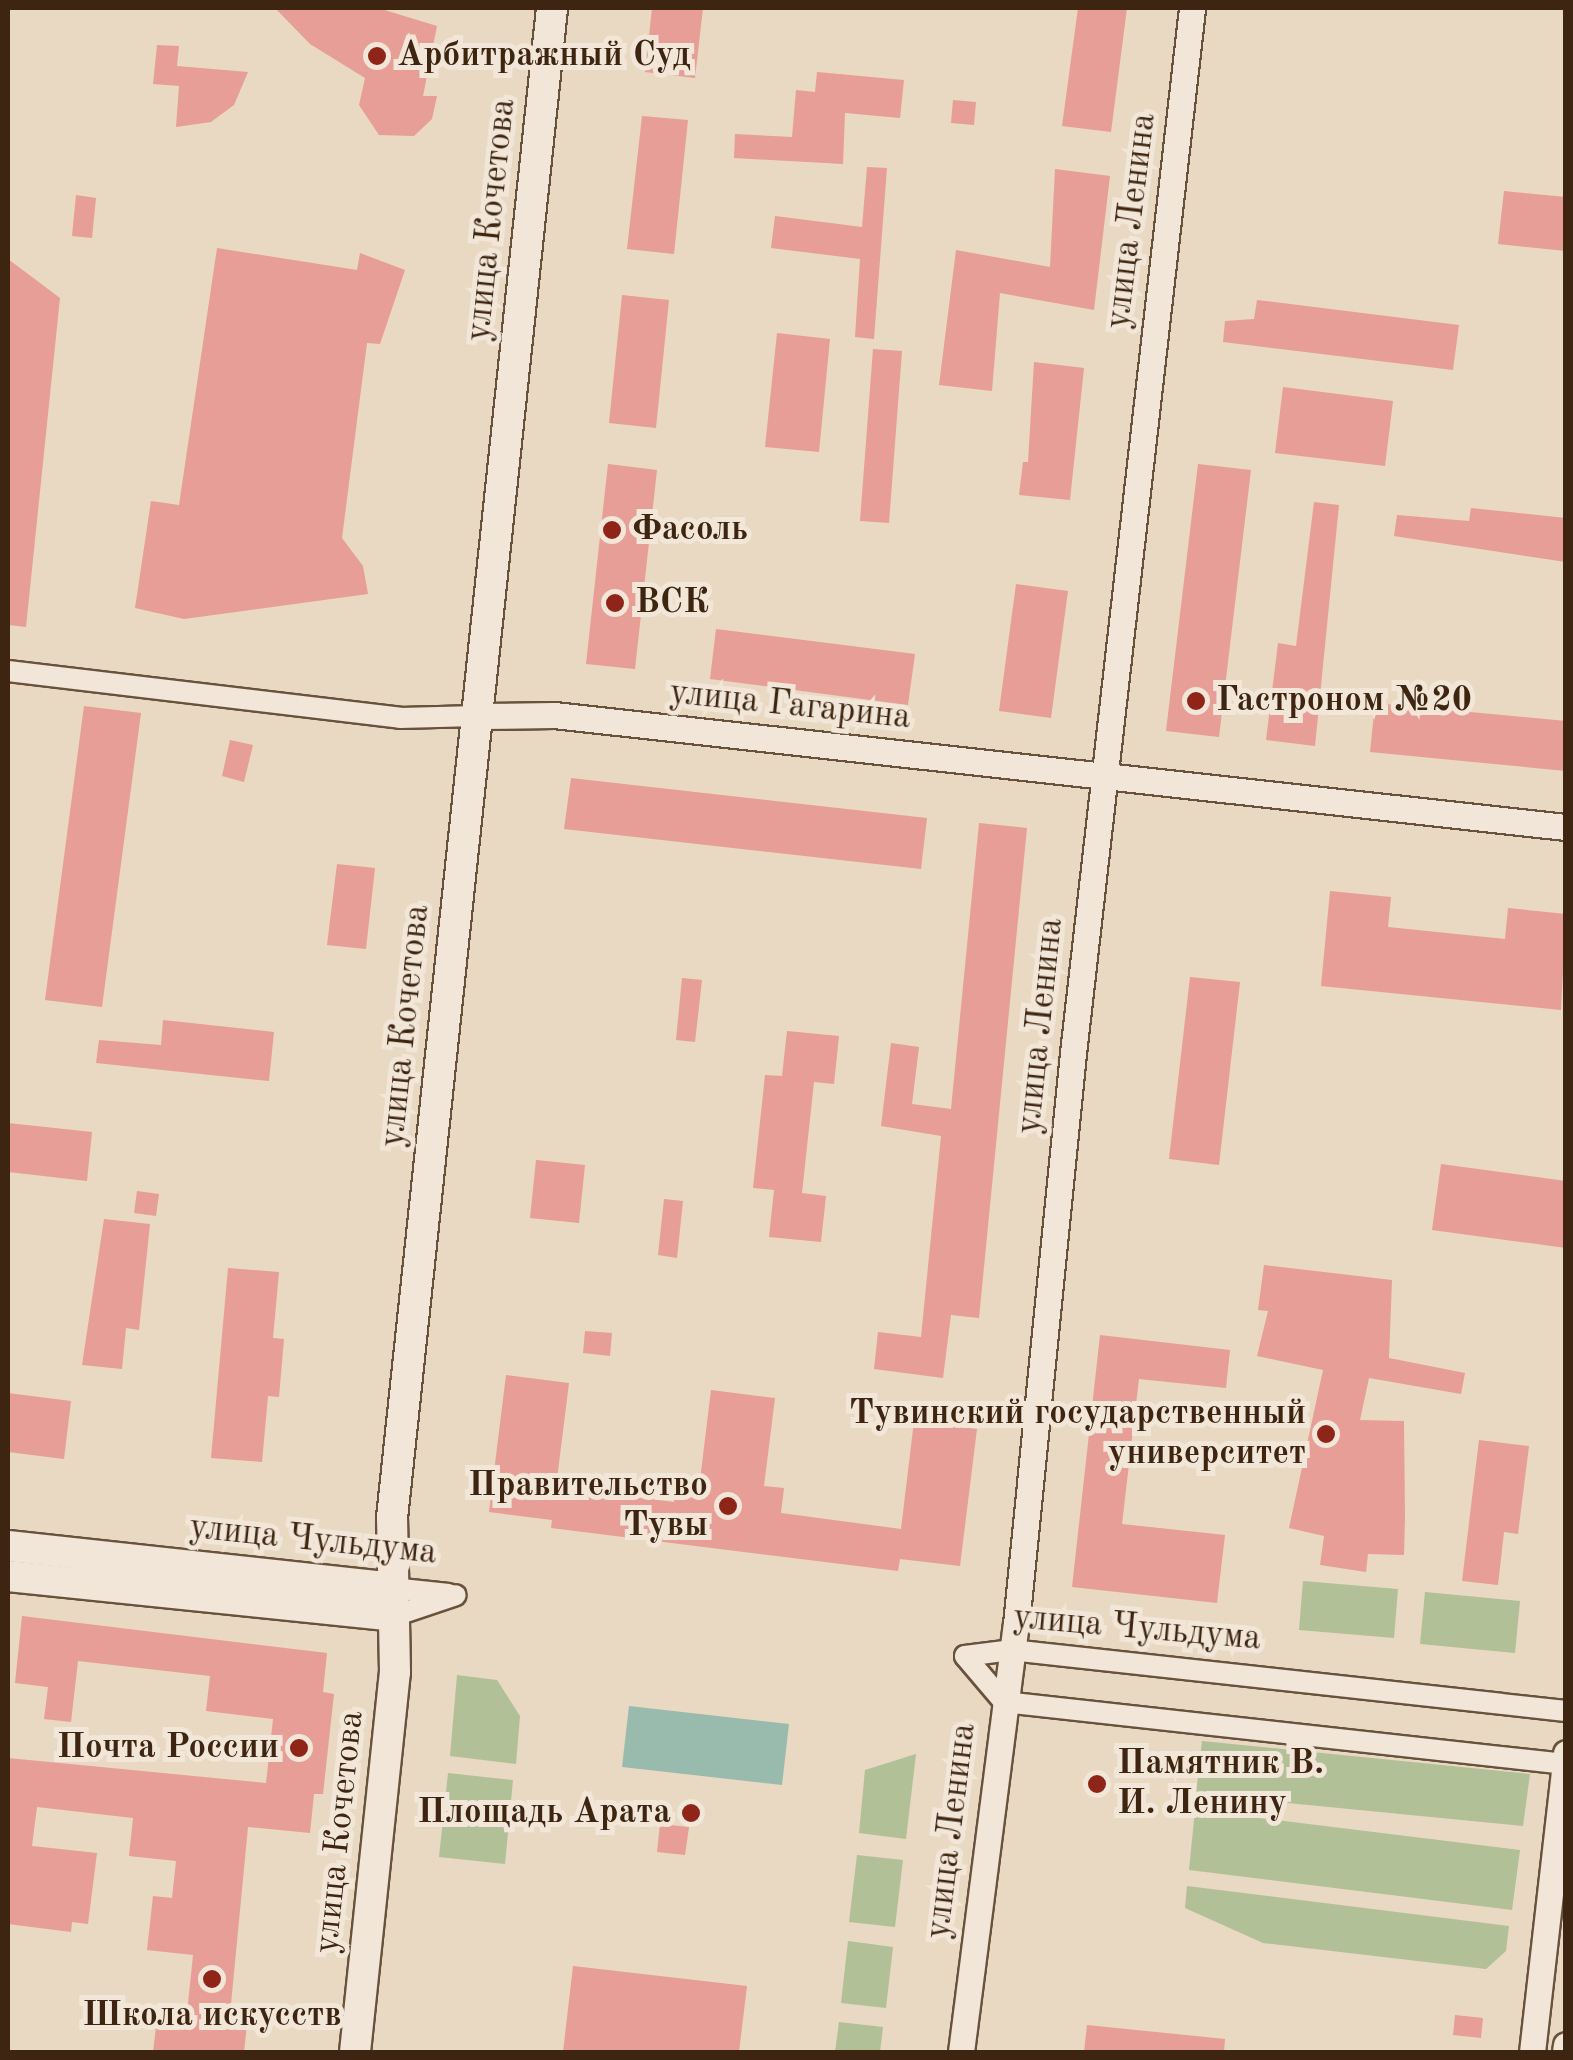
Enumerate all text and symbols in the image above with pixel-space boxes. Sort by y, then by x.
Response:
place label: Арбитражный Суд [397,35,691,77]
marker: Арбитражный Суд [366,45,388,67]
street label: улица Кочетова [458,97,526,343]
street label: улица Ленина [1098,111,1166,331]
place label: Фасоль [632,509,748,551]
marker: Фасоль [601,519,623,541]
place label: ВСК [635,582,709,624]
marker: ВСК [604,592,626,614]
street label: улица Гагарина [667,672,913,740]
place label: Гастроном №20 [1216,680,1472,722]
marker: Гастроном №20 [1185,690,1207,712]
street label: улица Кочетова [372,903,440,1149]
street label: улица Ленина [1009,916,1073,1136]
place label: Тувинский государственный университет [849,1393,1306,1475]
marker: Тувинский государственный университет [1315,1423,1337,1445]
place label: Правительство Тувы [468,1465,708,1547]
marker: Правительство Тувы [717,1495,739,1517]
street label: улица Чульдума [187,1507,439,1575]
street label: улица Чульдума [1011,1597,1263,1661]
street label: улица Кочетова [306,1709,374,1955]
street label: улица Ленина [918,1721,986,1941]
place label: Почта России [57,1727,279,1769]
marker: Почта России [288,1737,310,1759]
place label: Памятник В. И. Ленину [1117,1743,1324,1825]
marker: Памятник В. И. Ленину [1086,1773,1108,1795]
place label: Площадь Арата [417,1792,671,1834]
marker: Площадь Арата [680,1802,702,1824]
marker: Школа искусств [201,1968,223,1990]
place label: Школа искусств [82,1995,342,2037]

